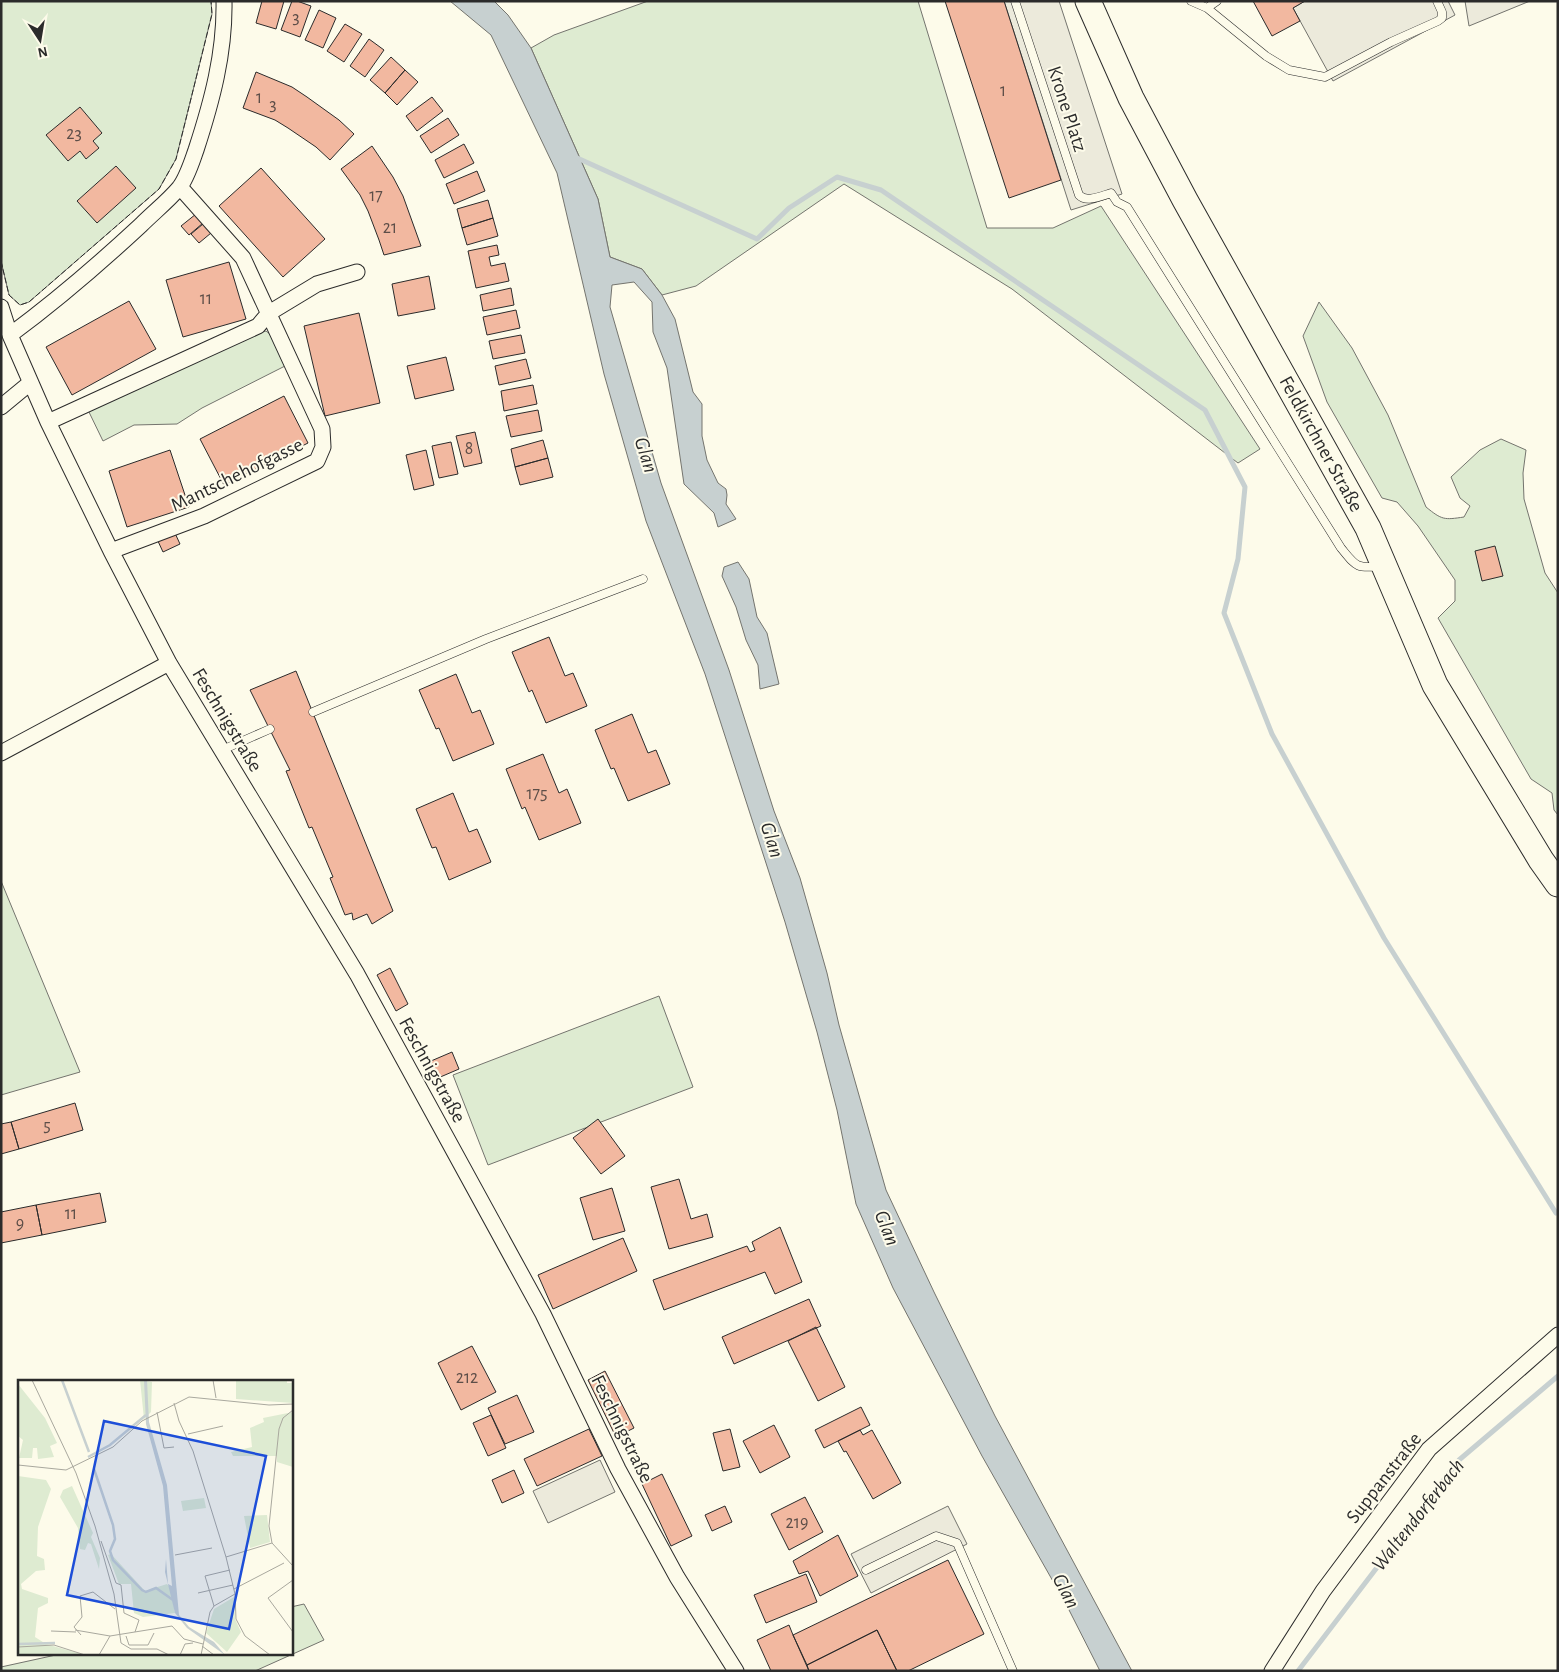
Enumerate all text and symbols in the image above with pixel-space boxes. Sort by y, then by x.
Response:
house number: 3 [292,9,300,27]
north arrow [15,15,65,65]
text: N [36,44,49,60]
street label: Krone Platz [1044,64,1090,154]
house number: 1 [1000,82,1006,100]
house number: 1 [256,89,262,107]
house number: 3 [269,96,277,114]
house number: 23 [66,125,82,143]
house number: 17 [369,187,383,205]
house number: 21 [383,219,397,237]
house number: 11 [200,290,212,308]
street label: Feldkirchner Straße [1275,373,1367,515]
street label: Mantschehofgasse [168,434,306,516]
water label: Glan [630,435,662,475]
house number: 8 [465,440,473,458]
street label: Feschnigstraße [188,665,266,775]
house number: 175 [526,785,548,803]
water label: Glan [756,820,788,860]
street label: Feschnigstraße [395,1014,469,1126]
house number: 5 [43,1117,51,1135]
house number: 11 [65,1205,77,1223]
water label: Glan [871,1207,903,1249]
house number: 9 [16,1215,24,1233]
house number: 212 [456,1369,478,1387]
street label: Feschnigstraße [587,1372,657,1486]
inset map [18,1380,292,1654]
street label: Suppanstraße [1343,1429,1425,1527]
water label: Waltendorferbach [1368,1455,1468,1575]
house number: 219 [786,1514,808,1532]
water label: Glan [1048,1570,1084,1612]

